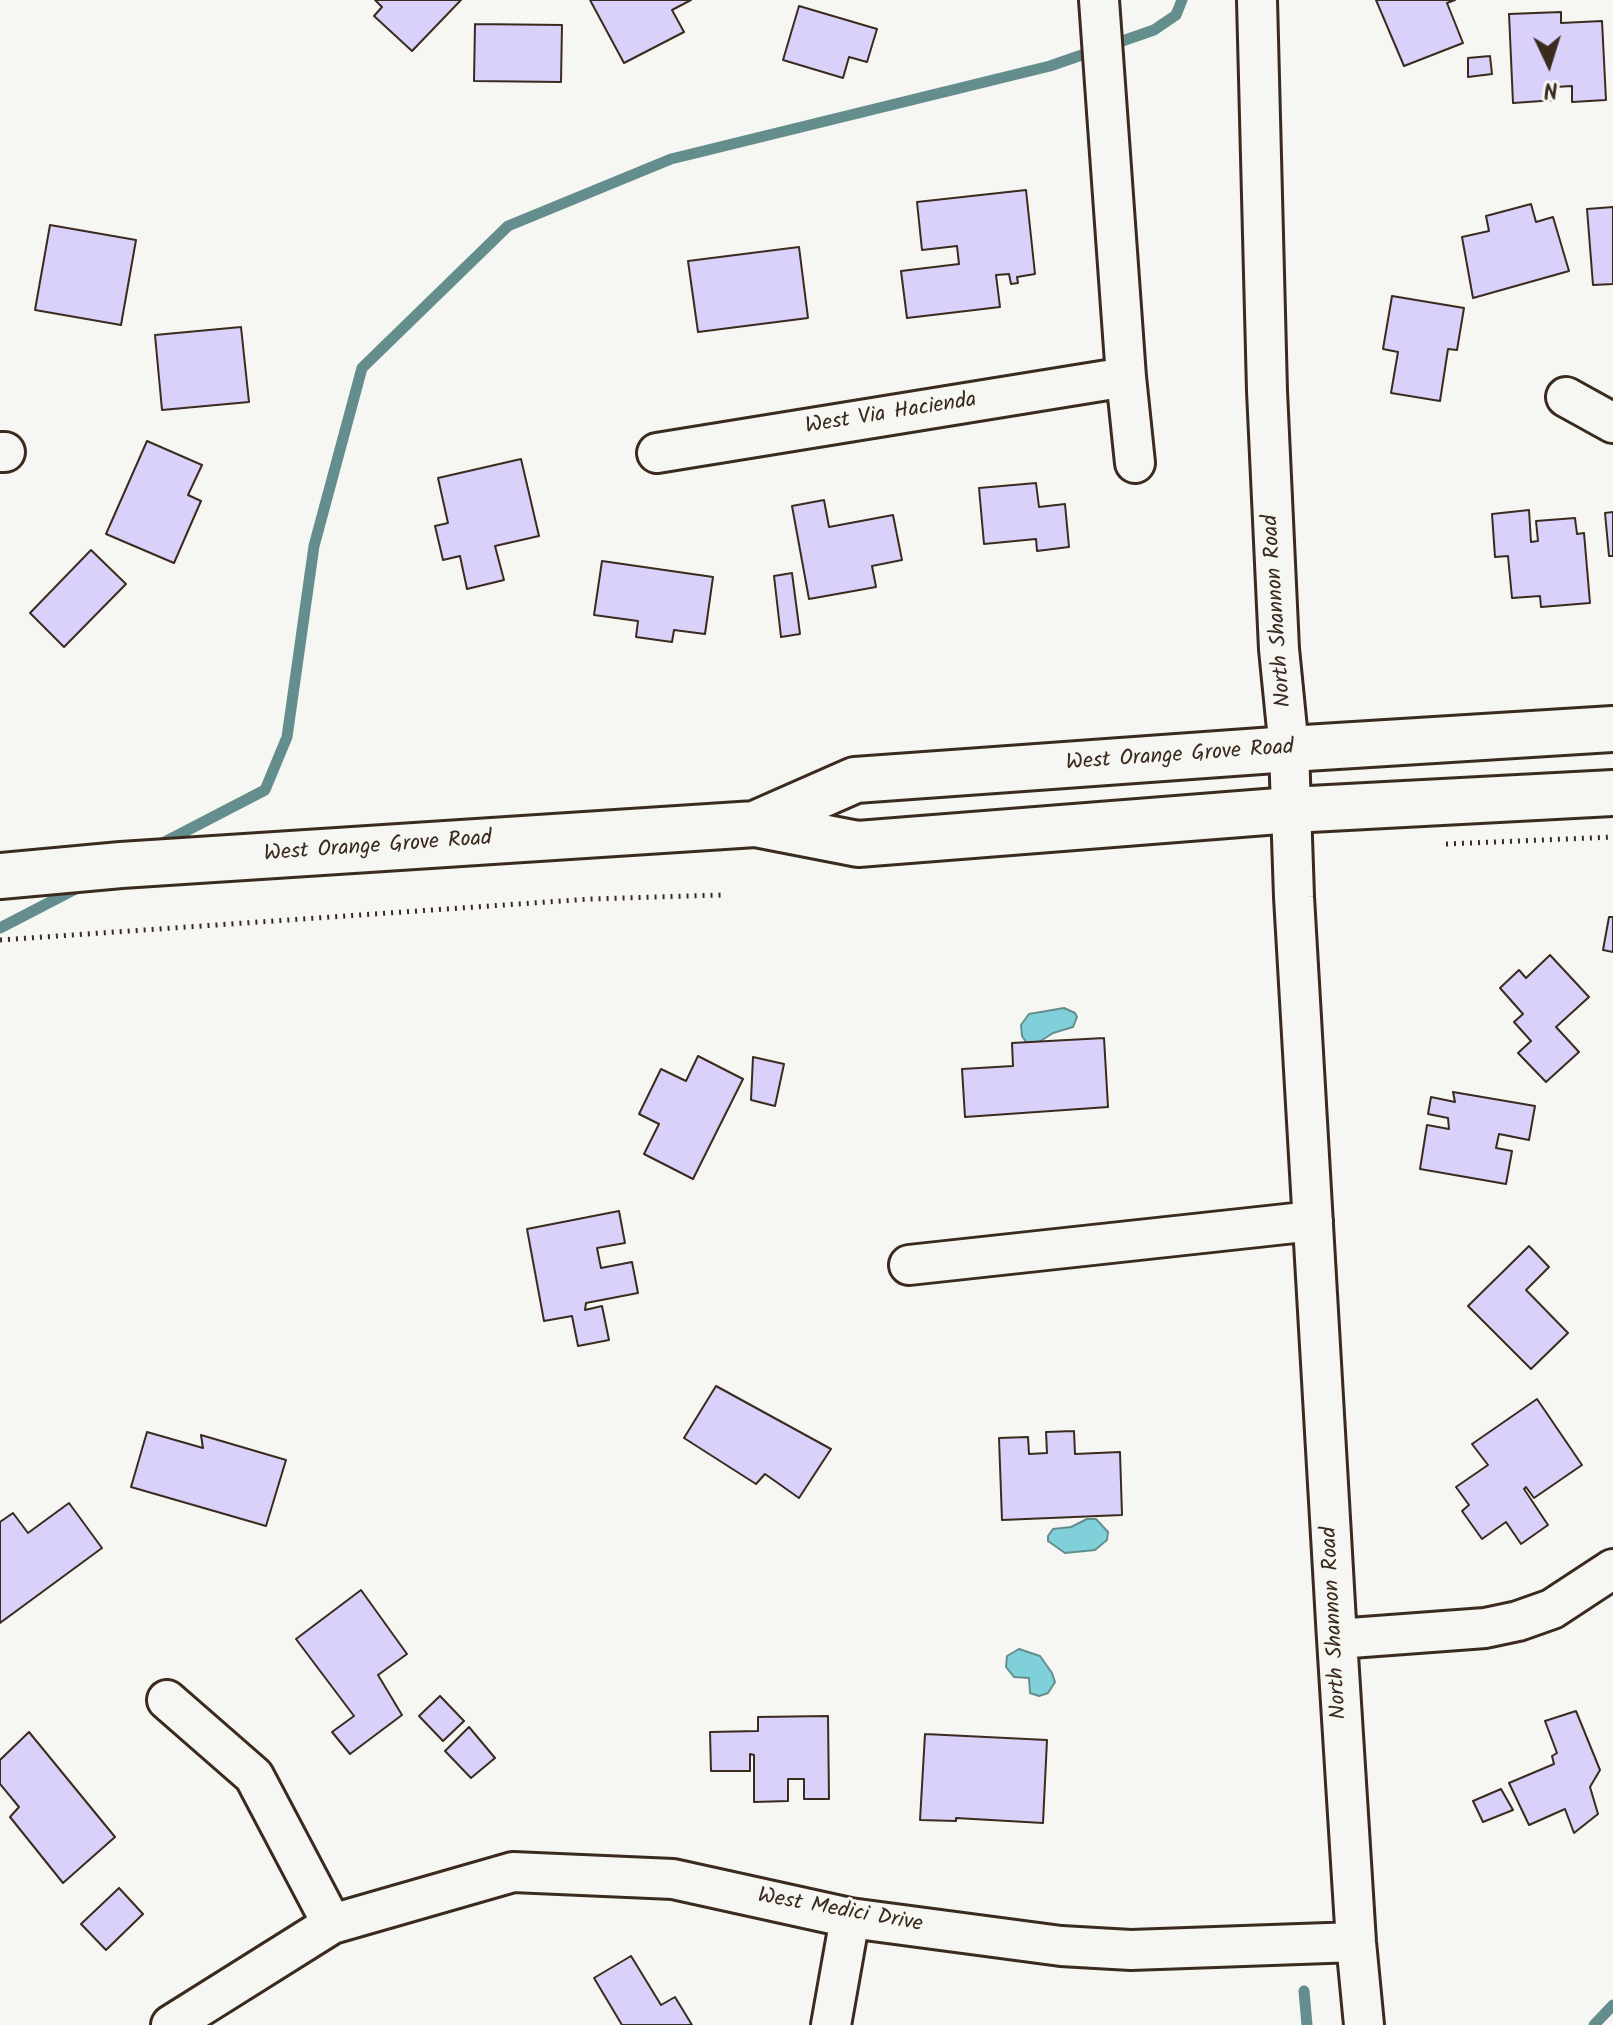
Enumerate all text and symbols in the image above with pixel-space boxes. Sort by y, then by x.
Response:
north arrow [1509,24,1589,104]
text: N [1543,70,1559,106]
street label: West Via Hacienda [804,388,978,442]
street label: North Shannon Road [1259,514,1299,708]
street label: West Orange Grove Road [1065,736,1295,778]
street label: West Orange Grove Road [263,827,493,869]
street label: North Shannon Road [1318,1526,1354,1720]
street label: West Medici Drive [755,1884,925,1940]

